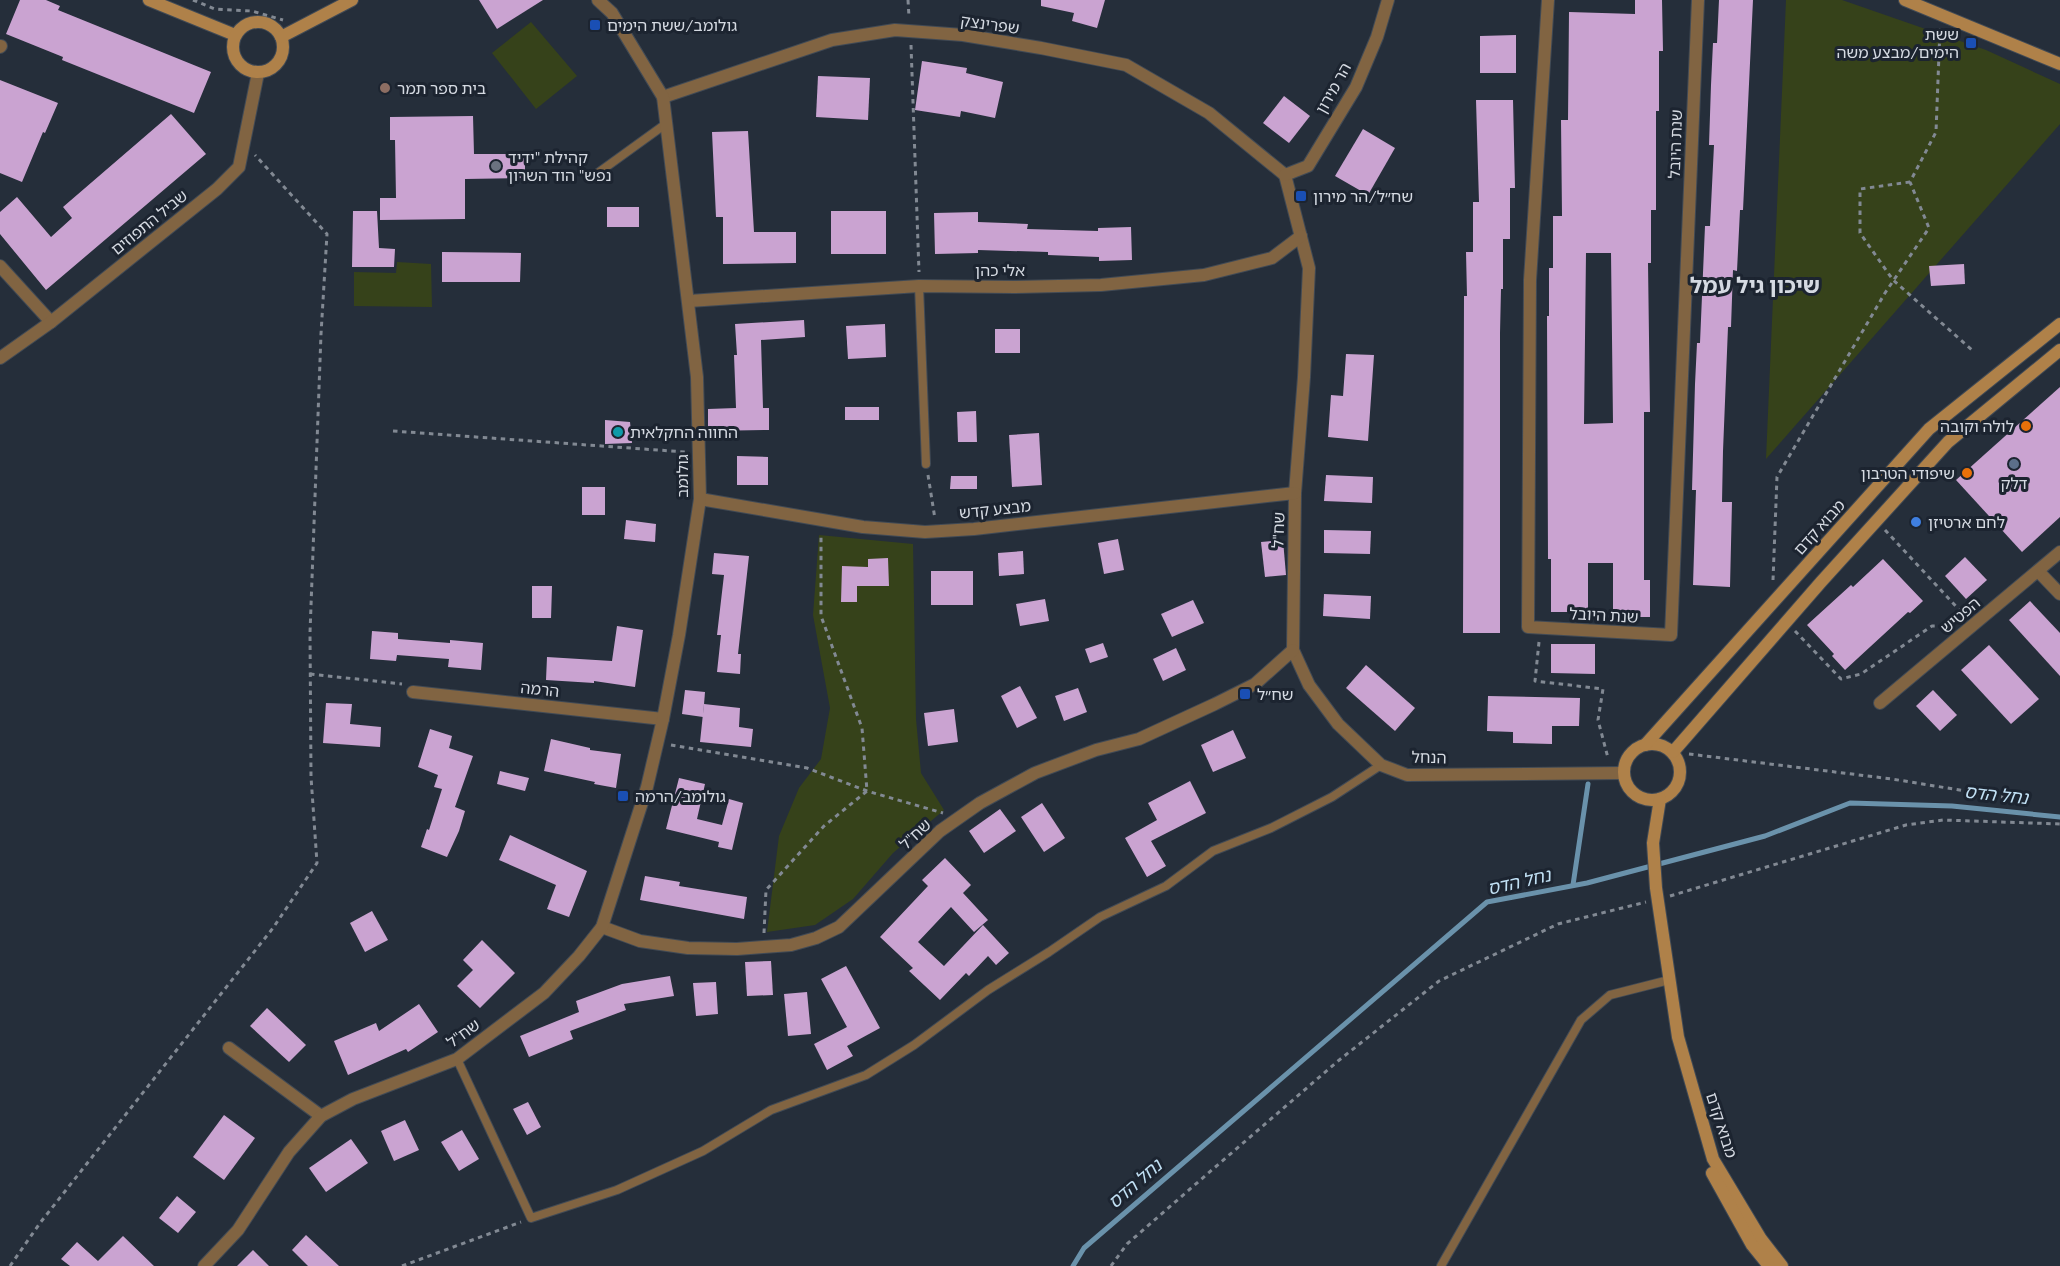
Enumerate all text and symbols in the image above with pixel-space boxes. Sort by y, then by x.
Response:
street label: שפרינצק [959,10,1021,37]
place label: גולומב/ששת הימים [607,15,737,34]
marker: גולומב/ששת הימים [588,18,602,32]
place label: ששת הימים/מבצע משה [1836,24,1959,61]
marker: ששת הימים/מבצע משה [1964,36,1978,50]
street label: הר מירון [1311,59,1354,117]
place label: בית ספר תמר [397,78,486,97]
marker: בית ספר תמר [378,81,392,95]
street label: שנת היובל [1664,109,1685,179]
place label: קהילת "ידיד נפש" הוד השרון [508,147,612,184]
marker: קהילת "ידיד נפש" הוד השרון [489,159,503,173]
street label: שביל התפוזים [107,185,191,258]
place label: שח״ל/הר מירון [1313,186,1413,205]
marker: שח״ל/הר מירון [1294,189,1308,203]
street label: אלי כהן [975,260,1025,279]
district label: שיכון גיל עמל [1690,271,1820,297]
place label: לולה וקובה [1940,416,2014,435]
marker: לולה וקובה [2019,419,2033,433]
place label: החווה החקלאית [630,422,738,441]
marker: החווה החקלאית [611,425,625,439]
street label: גולומב [672,454,691,498]
marker: דלק [2007,457,2021,471]
place label: שיפודי הטרבון [1861,463,1955,482]
marker: שיפודי הטרבון [1960,466,1974,480]
place label: דלק [2000,473,2028,492]
street label: מבצע קדש [958,495,1032,522]
street label: מבוא קדם [1789,495,1848,558]
street label: שח"ל [1267,512,1288,548]
place label: לחם ארטיזן [1928,512,2005,531]
marker: לחם ארטיזן [1909,515,1923,529]
street label: הפטיש [1936,592,1983,637]
street label: שנת היובל [1569,603,1639,626]
street label: הרמה [520,677,560,700]
place label: שח״ל [1257,684,1293,703]
marker: שח״ל [1238,687,1252,701]
street label: הנחל [1411,747,1447,766]
water label: נחל הדס [1963,780,2030,808]
place label: גולומב/הרמה [635,786,726,805]
marker: גולומב/הרמה [616,789,630,803]
street label: שח"ל [895,814,934,853]
water label: נחל הדס [1485,863,1554,899]
street label: שח"ל [442,1014,483,1051]
street label: מבוא קדם [1703,1090,1742,1160]
water label: נחל הדס [1103,1153,1167,1213]

